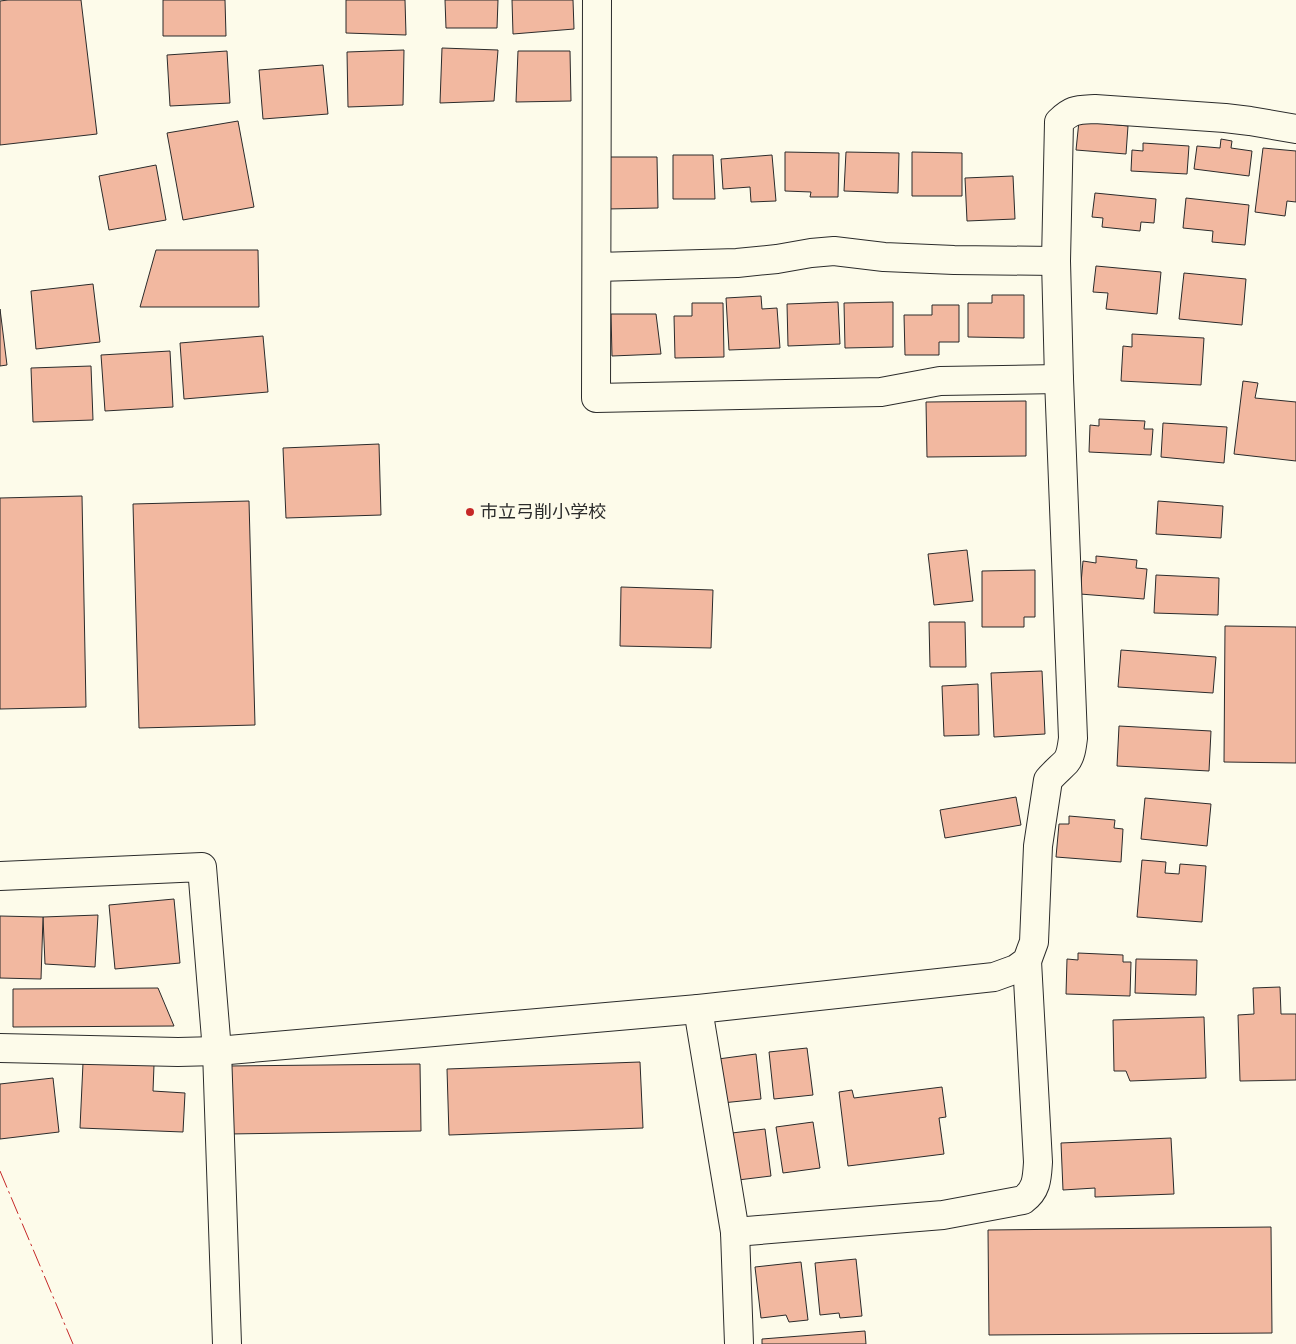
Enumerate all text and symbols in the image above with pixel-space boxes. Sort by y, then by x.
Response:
place label: 市立弓削小学校 [480,500,606,523]
marker: 市立弓削小学校 [464,506,476,518]

